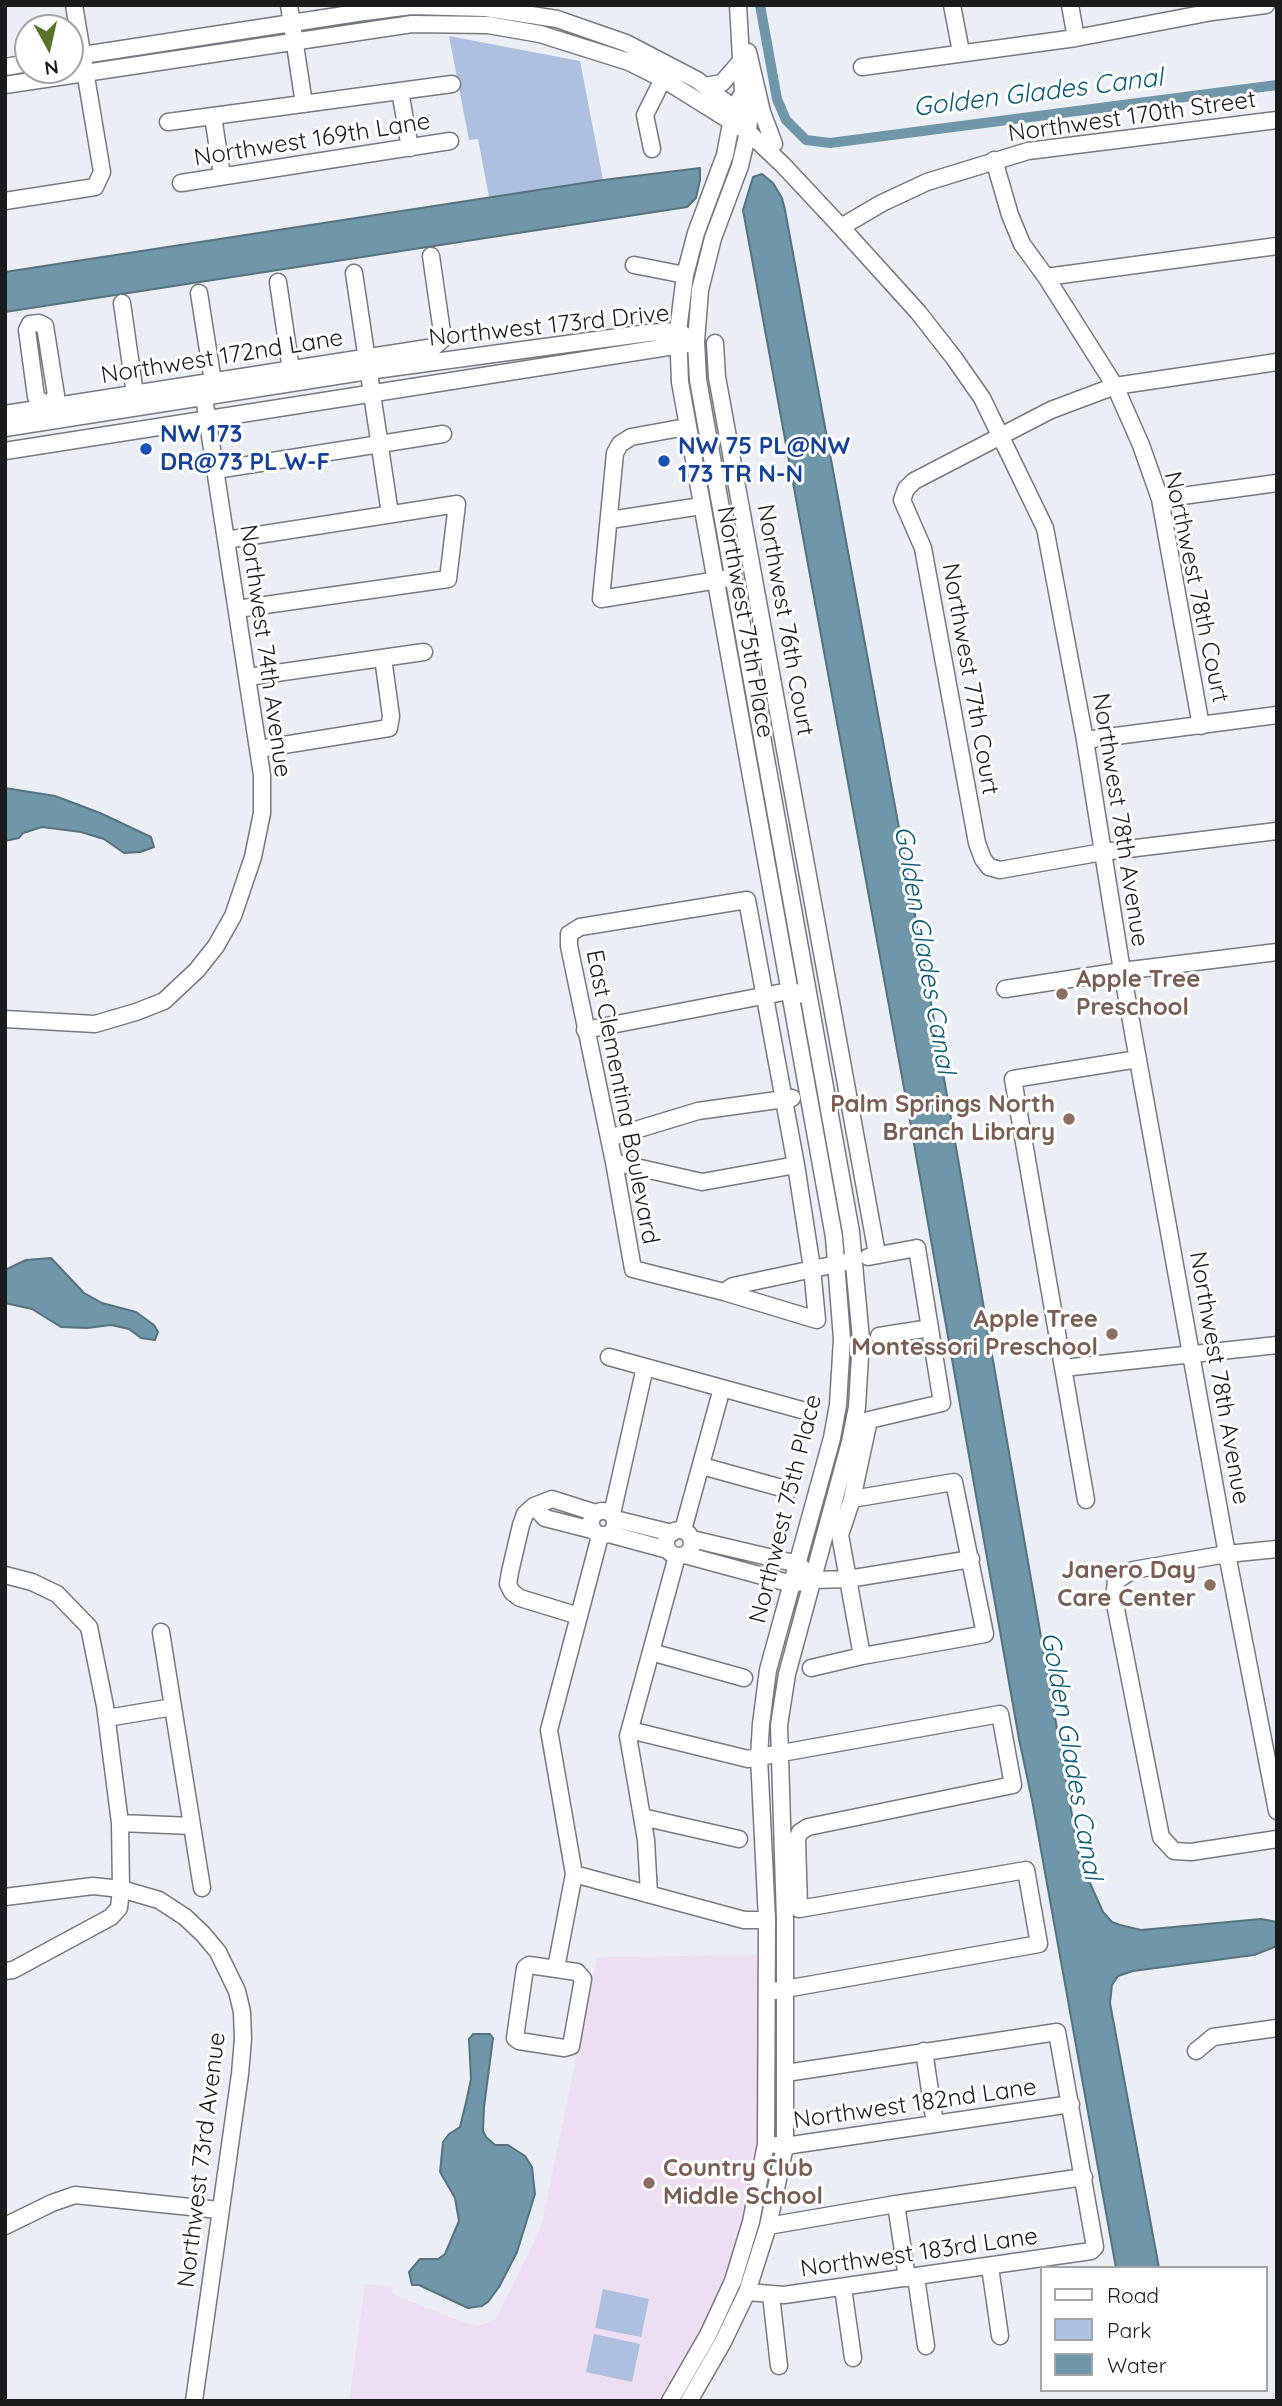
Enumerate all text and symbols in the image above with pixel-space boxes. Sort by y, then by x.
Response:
north arrow [14,14,84,84]
text: N [43,55,60,81]
water label: Golden Glades Canal [911,62,1165,124]
street label: Northwest 170th Street [1006,85,1258,149]
street label: Northwest 169th Lane [192,107,432,173]
street label: Northwest 173rd Drive [427,299,671,353]
street label: Northwest 172nd Lane [99,324,345,390]
place label: NW 173 DR@73 PL W-F [160,421,330,477]
place label: NW 75 PL@NW 173 TR N-N [678,433,850,489]
marker: NW 173 DR@73 PL W-F [138,441,154,457]
marker: NW 75 PL@NW 173 TR N-N [656,453,672,469]
street label: Northwest 78th Court [1157,469,1235,705]
street label: Northwest 76th Court [750,502,820,738]
street label: Northwest 75th Place [710,504,780,740]
street label: Northwest 74th Avenue [233,523,297,779]
street label: Northwest 77th Court [935,561,1005,797]
street label: Northwest 78th Avenue [1086,691,1154,949]
water label: Golden Glades Canal [887,824,961,1076]
street label: East Clementina Boulevard [579,947,665,1247]
place label: Apple Tree Preschool [1076,966,1200,1022]
marker: Apple Tree Preschool [1054,986,1070,1002]
place label: Palm Springs North Branch Library [830,1091,1055,1147]
marker: Palm Springs North Branch Library [1061,1111,1077,1127]
street label: Northwest 78th Avenue [1183,1249,1255,1507]
place label: Apple Tree Montessori Preschool [851,1306,1098,1362]
marker: Apple Tree Montessori Preschool [1104,1326,1120,1342]
street label: Northwest 75th Place [744,1392,828,1626]
place label: Janero Day Care Center [1057,1557,1196,1613]
marker: Janero Day Care Center [1202,1577,1218,1593]
water label: Golden Glades Canal [1034,1630,1108,1882]
street label: Northwest 73rd Avenue [172,2031,232,2289]
street label: Northwest 182nd Lane [792,2073,1038,2135]
place label: Country Club Middle School [663,2155,823,2211]
marker: Country Club Middle School [641,2175,657,2191]
street label: Northwest 183rd Lane [798,2222,1040,2284]
legend [1040,2266,1268,2392]
text: Road [1107,2282,1159,2308]
text: Park [1107,2317,1151,2343]
text: Water [1107,2352,1167,2378]

